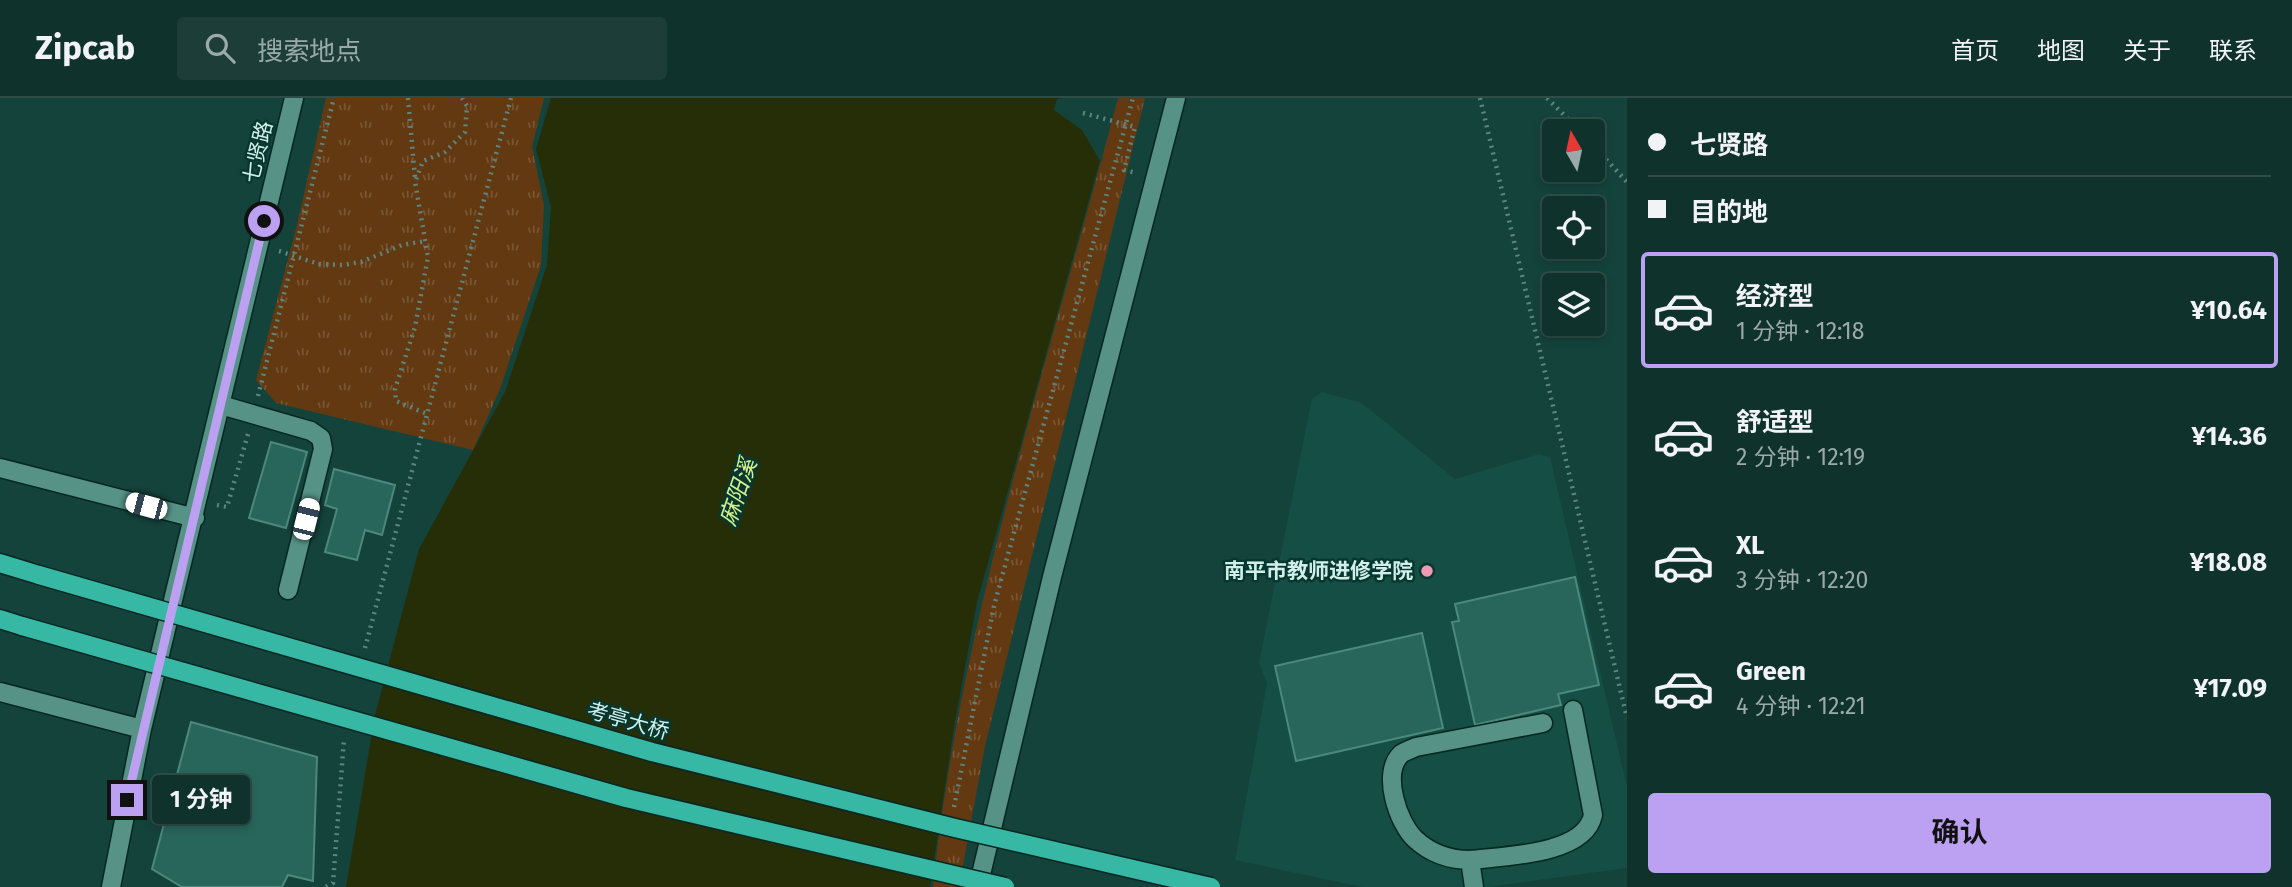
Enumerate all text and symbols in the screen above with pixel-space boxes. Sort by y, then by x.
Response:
search box [177,17,667,80]
text: Zipcab [35,28,135,68]
icon: search [201,29,239,67]
text: 搜索地点 [257,36,361,67]
text: 首页 [1951,37,1999,65]
text: 地图 [2037,37,2085,65]
text: 关于 [2123,37,2171,65]
text: 联系 [2209,37,2257,65]
street label: 七贤路 [238,118,278,186]
north arrow [1542,119,1605,182]
map controls [1542,119,1605,336]
text: 七贤路 [1690,130,1768,161]
button: locate [1542,196,1605,259]
text: 目的地 [1690,197,1768,228]
route start [248,205,280,237]
button: layers [1542,273,1605,336]
icon: car [1652,279,1715,342]
text: 经济型 [1736,281,1814,312]
text: ¥10.64 [2190,295,2267,326]
text: 1 分钟 · 12:18 [1736,317,1864,345]
icon: car [1652,405,1715,468]
text: 舒适型 [1736,407,1814,438]
text: ¥14.36 [2191,421,2267,452]
text: 2 分钟 · 12:19 [1736,443,1865,471]
water label: 麻阳溪 [714,452,763,529]
car [123,490,170,522]
car [291,496,322,542]
text: XL [1736,530,1764,561]
icon: car [1652,531,1715,594]
text: ¥18.08 [2190,547,2267,578]
place label: 南平市教师进修学院 [1224,558,1413,584]
marker: 南平市教师进修学院 [1419,563,1435,579]
text: 3 分钟 · 12:20 [1736,566,1868,594]
text: Green [1736,656,1806,687]
icon: car [1652,657,1715,720]
text: ¥17.09 [2193,673,2267,704]
text: 4 分钟 · 12:21 [1736,692,1866,720]
street label: 考亭大桥 [584,697,672,745]
callout: 1 分钟 [152,776,249,824]
route end [111,784,143,816]
text: 1 分钟 [170,785,232,813]
button: 确认 [1648,793,2271,873]

